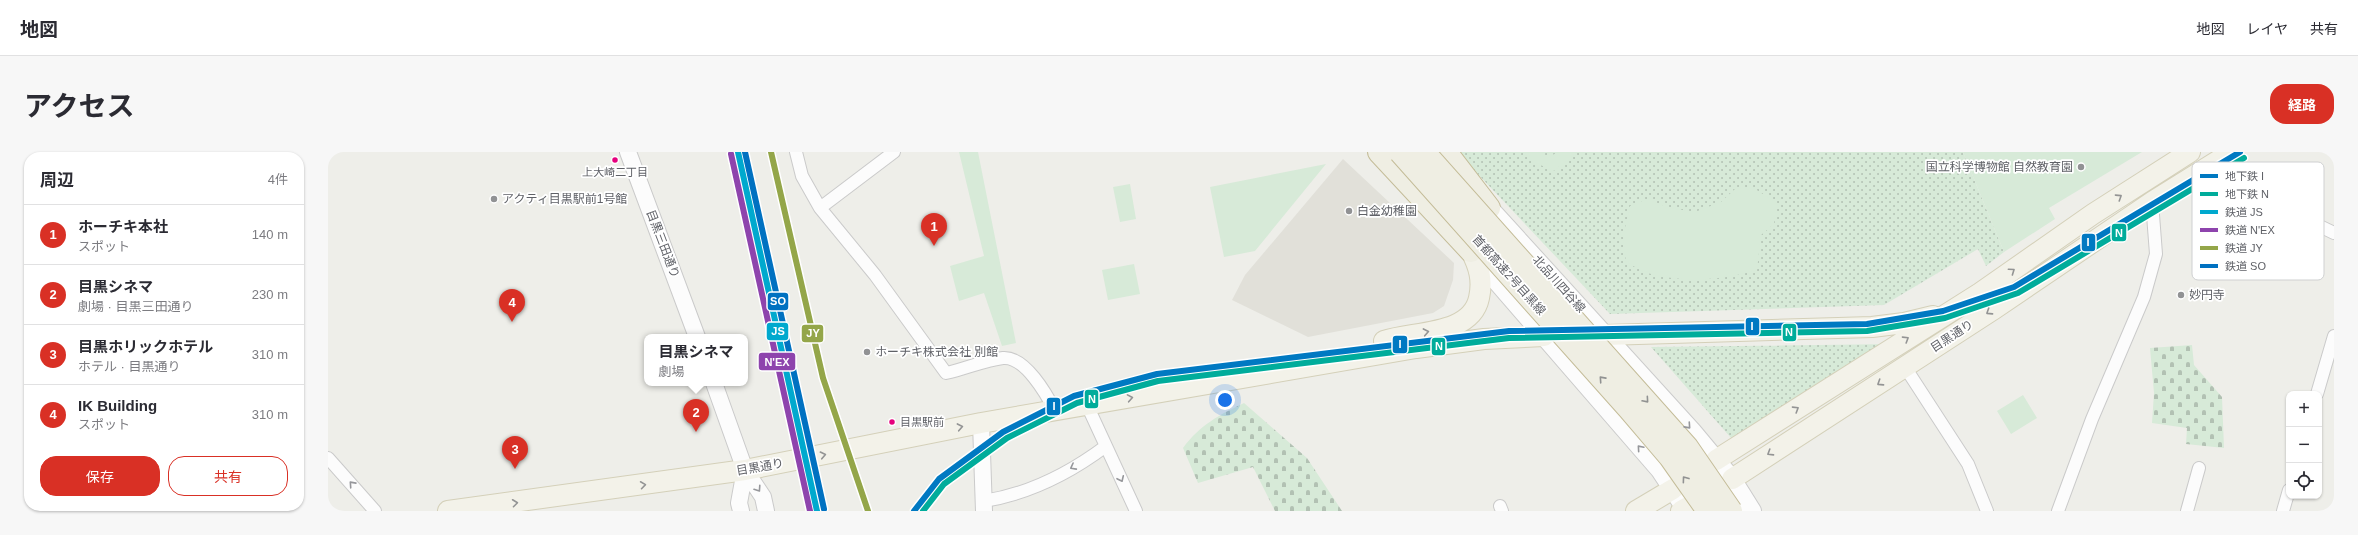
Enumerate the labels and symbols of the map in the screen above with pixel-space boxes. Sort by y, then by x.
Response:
marker: 上大崎二丁目 [610,155,620,165]
place label: 国立科学博物館 自然教育園 [1926,160,2073,174]
marker: 国立科学博物館 自然教育園 [2076,162,2086,172]
legend [2192,162,2324,280]
place label: 上大崎二丁目 [582,166,648,178]
text: 地下鉄 I [2225,170,2264,182]
text: 地下鉄 N [2225,188,2269,200]
place label: アクティ目黒駅前1号館 [502,192,627,206]
marker: アクティ目黒駅前1号館 [489,194,499,204]
one-way arrow [2115,194,2122,202]
place label: 白金幼稚園 [1357,204,1417,218]
marker: 白金幼稚園 [1344,206,1354,216]
text: 鉄道 JS [2225,206,2263,218]
street label: 目黒三田通り [644,208,682,280]
pin: 1 [921,213,947,246]
line badge: N [2111,223,2127,242]
text: 鉄道 N'EX [2225,224,2275,236]
text: N [2115,227,2123,239]
street label: 首都高速2号目黒線 [1469,232,1549,318]
line badge: I [2081,233,2096,252]
text: I [2086,236,2090,248]
text: 鉄道 JY [2225,242,2264,254]
street label: 北品川四谷線 [1530,253,1588,315]
text: 鉄道 SO [2225,260,2266,272]
one-way arrow [2007,269,2014,276]
place label: 妙円寺 [2189,288,2225,302]
pin: 4 [499,289,525,322]
marker: 妙円寺 [2176,290,2186,300]
line badge: SO [767,292,789,311]
text: SO [770,295,786,307]
one-way arrow [1986,308,1993,315]
line badge: I [1745,317,1760,336]
street label: 目黒通り [1928,317,1976,355]
text: I [1750,320,1754,332]
line badge: JS [766,322,789,341]
line badge: N [1782,323,1797,342]
line badge: JY [801,324,824,343]
text: JS [771,325,785,337]
text: N [1785,326,1793,338]
text: JY [806,327,820,339]
one-way arrow [1423,328,1429,337]
line badge: I [1392,335,1408,354]
line badge: N [1431,337,1446,356]
one-way arrow [1902,337,1909,344]
text: I [1398,338,1402,350]
text: N [1435,340,1443,352]
place label: ホーチキ株式会社 別館 [875,345,998,359]
marker: ホーチキ株式会社 別館 [862,347,872,357]
line badge: N'EX [758,352,796,371]
text: N'EX [764,356,790,368]
one-way arrow [1600,376,1607,384]
one-way arrow [1877,379,1884,386]
line badge: N [1084,389,1099,409]
your location [1215,390,1235,410]
text: N [1088,393,1096,405]
one-way arrow [1127,394,1133,402]
one-way arrow [1641,396,1648,403]
line badge: I [1046,397,1061,416]
pin: 2 [683,399,709,432]
text: I [1052,400,1056,412]
one-way arrow [1792,406,1799,413]
place label: 目黒駅前 [900,416,944,428]
marker: 目黒駅前 [887,417,897,427]
one-way arrow [1683,421,1690,429]
one-way arrow [957,424,964,432]
pin: 3 [502,436,528,469]
one-way arrow [1638,445,1645,452]
one-way arrow [1767,449,1774,456]
one-way arrow [820,451,827,459]
street label: 目黒通り [735,456,785,478]
one-way arrow [1070,462,1077,470]
one-way arrow [1116,474,1124,482]
one-way arrow [1682,476,1690,483]
one-way arrow [349,481,356,489]
one-way arrow [640,481,646,490]
one-way arrow [753,485,760,492]
one-way arrow [512,499,518,508]

